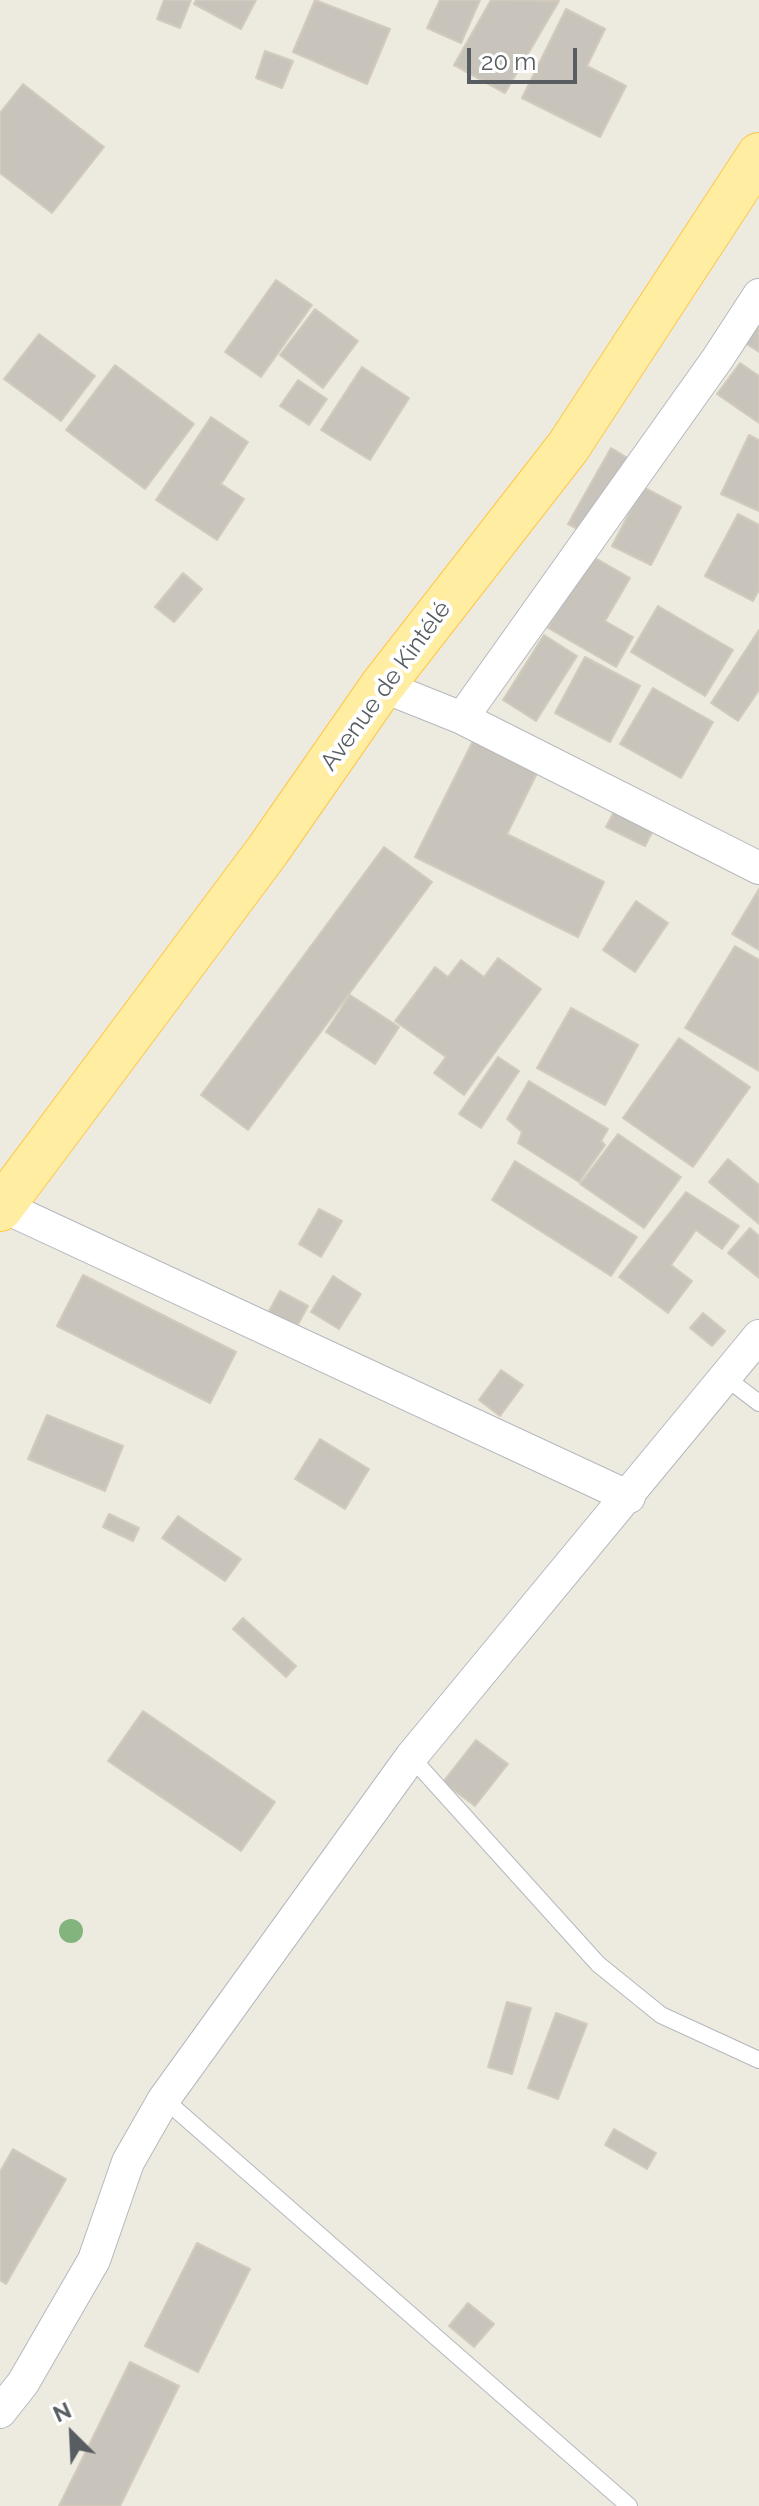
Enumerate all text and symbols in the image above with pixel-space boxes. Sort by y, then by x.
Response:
scale bar [471,32,581,82]
text: 20 m [481,47,536,76]
street label: Avenue de Kintélé [315,596,457,776]
north arrow [32,2394,112,2474]
text: N [49,2397,75,2427]

